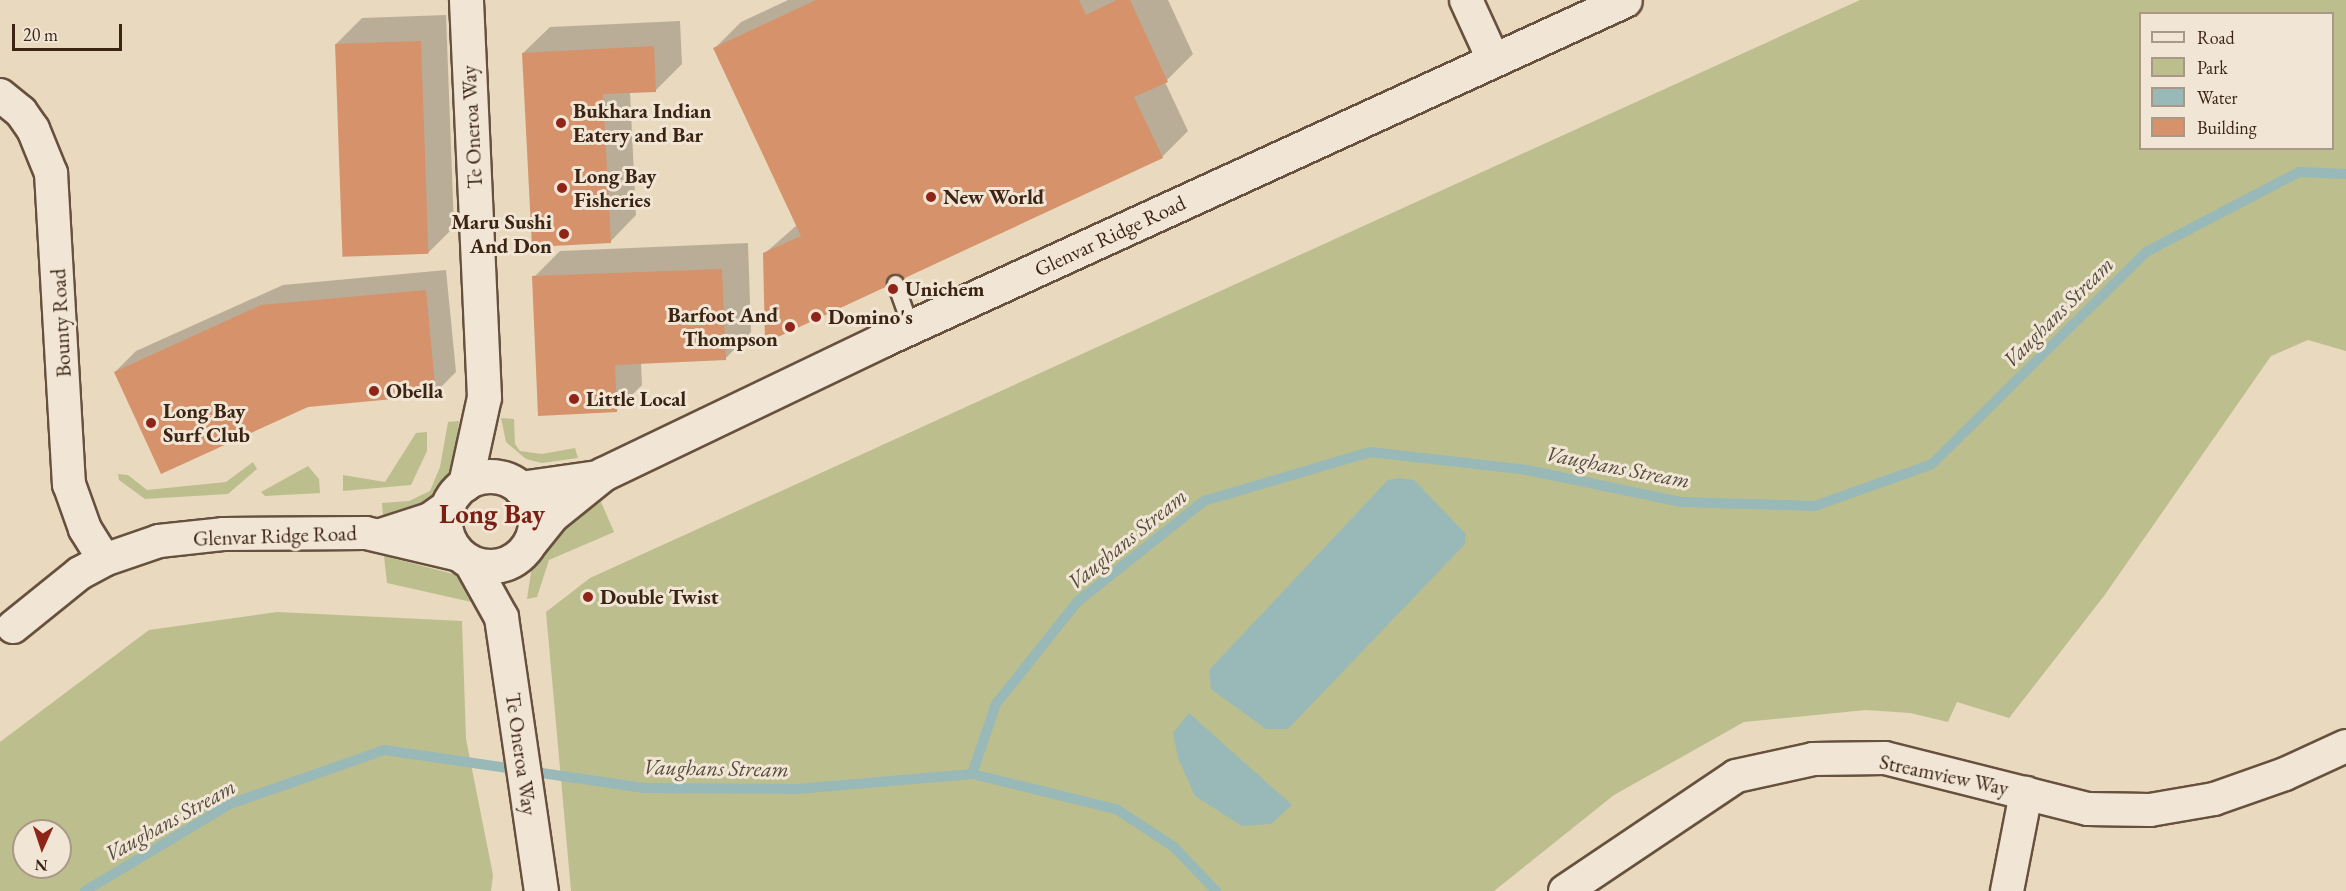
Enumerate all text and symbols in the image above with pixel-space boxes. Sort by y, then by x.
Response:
scale bar [15,12,124,50]
legend [2139,12,2334,150]
text: 20 m [23,23,58,46]
text: Road [2197,26,2235,49]
text: Park [2197,56,2228,79]
street label: Te Oneroa Way [456,65,488,189]
text: Water [2197,86,2238,109]
place label: Bukhara Indian Eatery and Bar [573,98,711,148]
marker: Bukhara Indian Eatery and Bar [554,116,568,130]
text: Building [2197,116,2257,139]
place label: Long Bay Fisheries [574,163,656,213]
marker: Long Bay Fisheries [555,181,569,195]
place label: New World [943,184,1044,210]
marker: New World [924,190,938,204]
street label: Glenvar Ridge Road [1030,190,1190,282]
place label: Maru Sushi And Don [451,209,552,259]
marker: Maru Sushi And Don [557,227,571,241]
water label: Vaughans Stream [1997,251,2119,373]
street label: Bounty Road [46,268,76,378]
place label: Unichem [905,276,984,302]
marker: Unichem [886,282,900,296]
place label: Barfoot And Thompson [668,302,778,352]
place label: Domino's [828,304,913,330]
marker: Domino's [809,310,823,324]
marker: Barfoot And Thompson [783,320,797,334]
place label: Obella [386,378,443,404]
marker: Obella [367,384,381,398]
place label: Little Local [586,386,686,412]
marker: Little Local [567,392,581,406]
place label: Long Bay Surf Club [163,398,250,448]
marker: Long Bay Surf Club [144,416,158,430]
water label: Vaughans Stream [1544,440,1692,494]
water label: Vaughans Stream [1062,483,1192,595]
district label: Long Bay [439,498,545,530]
street label: Glenvar Ridge Road [193,521,357,551]
place label: Double Twist [600,584,719,610]
marker: Double Twist [581,590,595,604]
street label: Te Oneroa Way [500,691,542,817]
street label: Streamview Way [1877,749,2011,801]
water label: Vaughans Stream [643,754,789,782]
water label: Vaughans Stream [100,773,240,867]
north arrow [12,819,72,879]
text: N [34,855,48,876]

